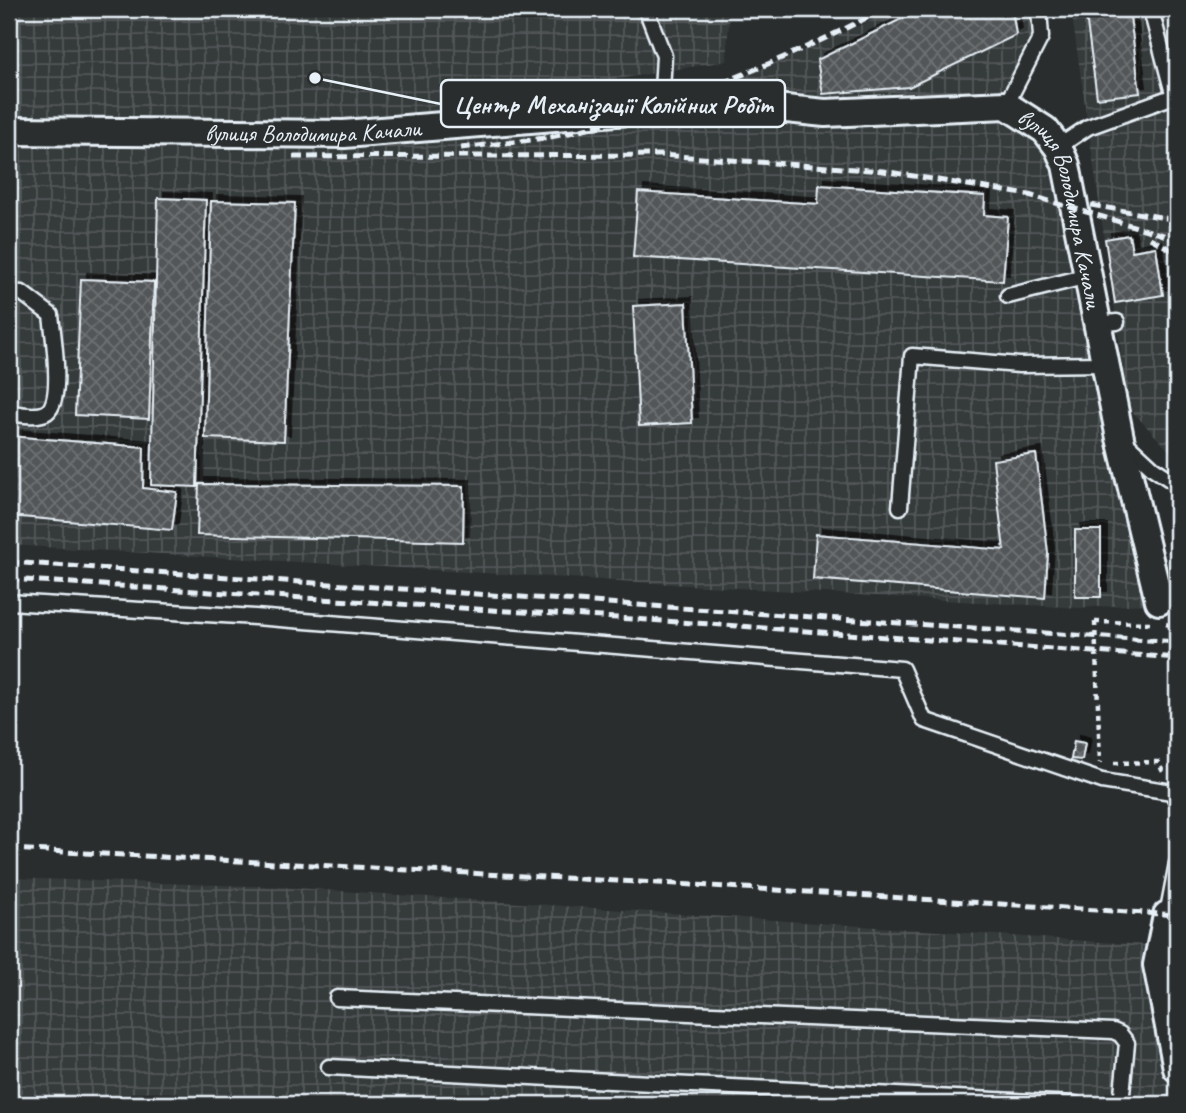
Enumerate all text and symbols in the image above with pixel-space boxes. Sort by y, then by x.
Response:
callout: Центр Механізації Колійних Робіт [441,80,785,127]
text: Центр Механізації Колійних Робіт [453,88,775,121]
street label: вулиця Володимира Качали [1012,101,1109,312]
street label: вулиця Володимира Качали [205,113,424,149]

